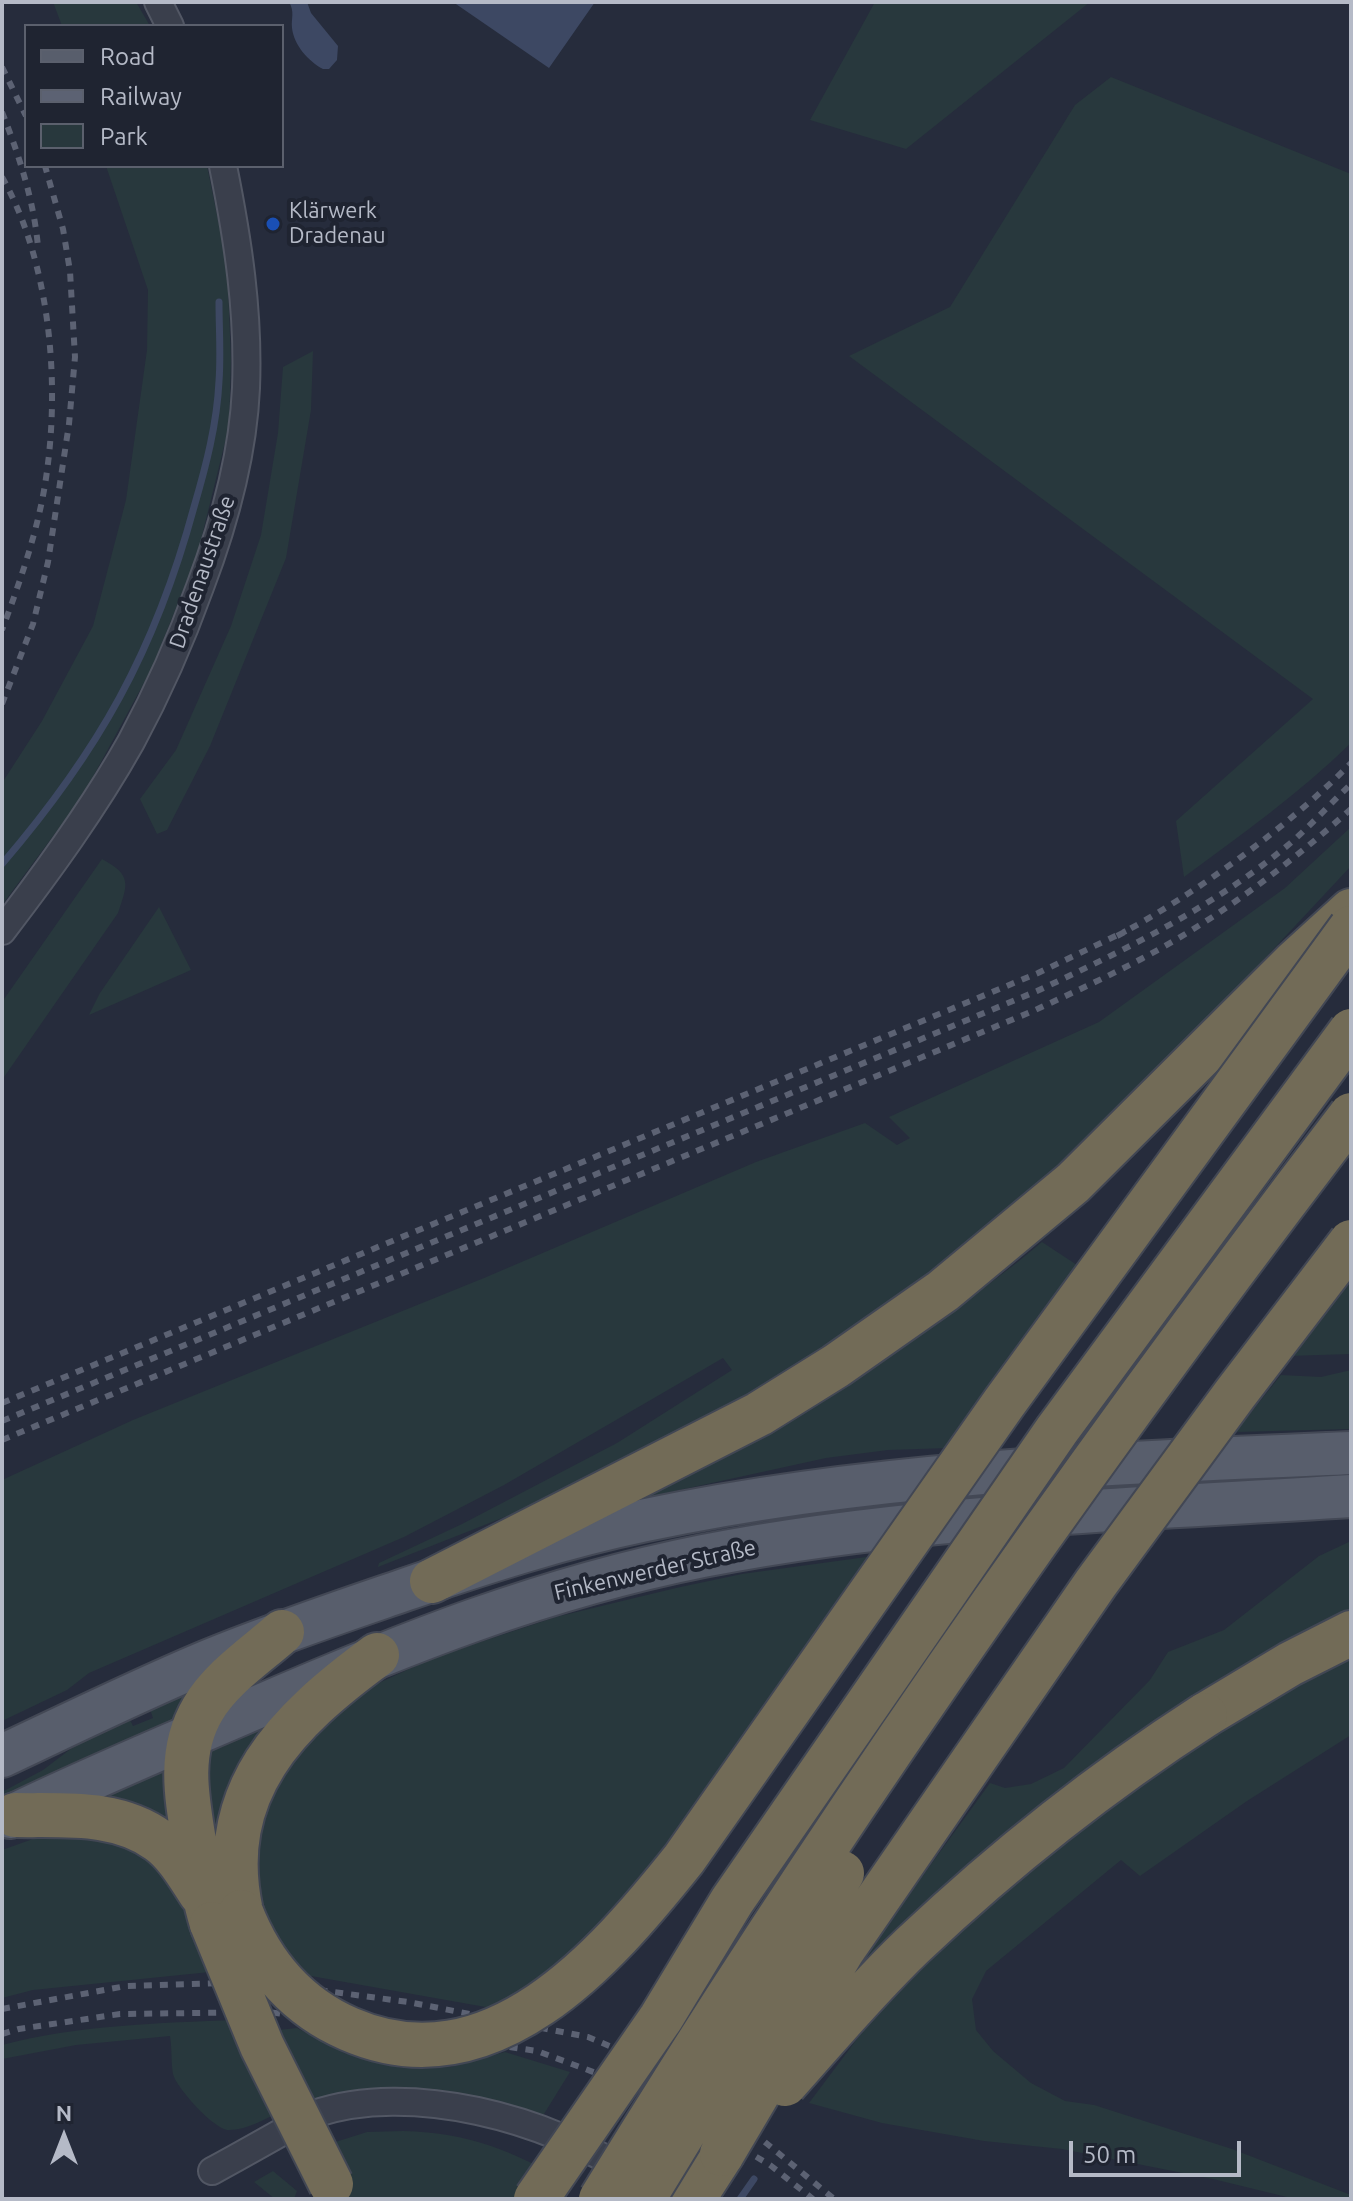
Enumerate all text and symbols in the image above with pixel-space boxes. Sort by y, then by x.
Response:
legend [24,24,284,168]
text: Road [100,43,155,70]
text: Railway [100,83,182,110]
text: Park [100,123,148,150]
place label: Klärwerk Dradenau [289,198,386,250]
marker: Klärwerk Dradenau [264,215,282,233]
street label: Dradenaustraße [164,492,240,652]
street label: Finkenwerder Straße [552,1534,758,1606]
north arrow [24,2097,104,2177]
text: N [56,2100,72,2125]
scale bar [1073,2125,1245,2175]
text: 50 m [1083,2141,1136,2168]

